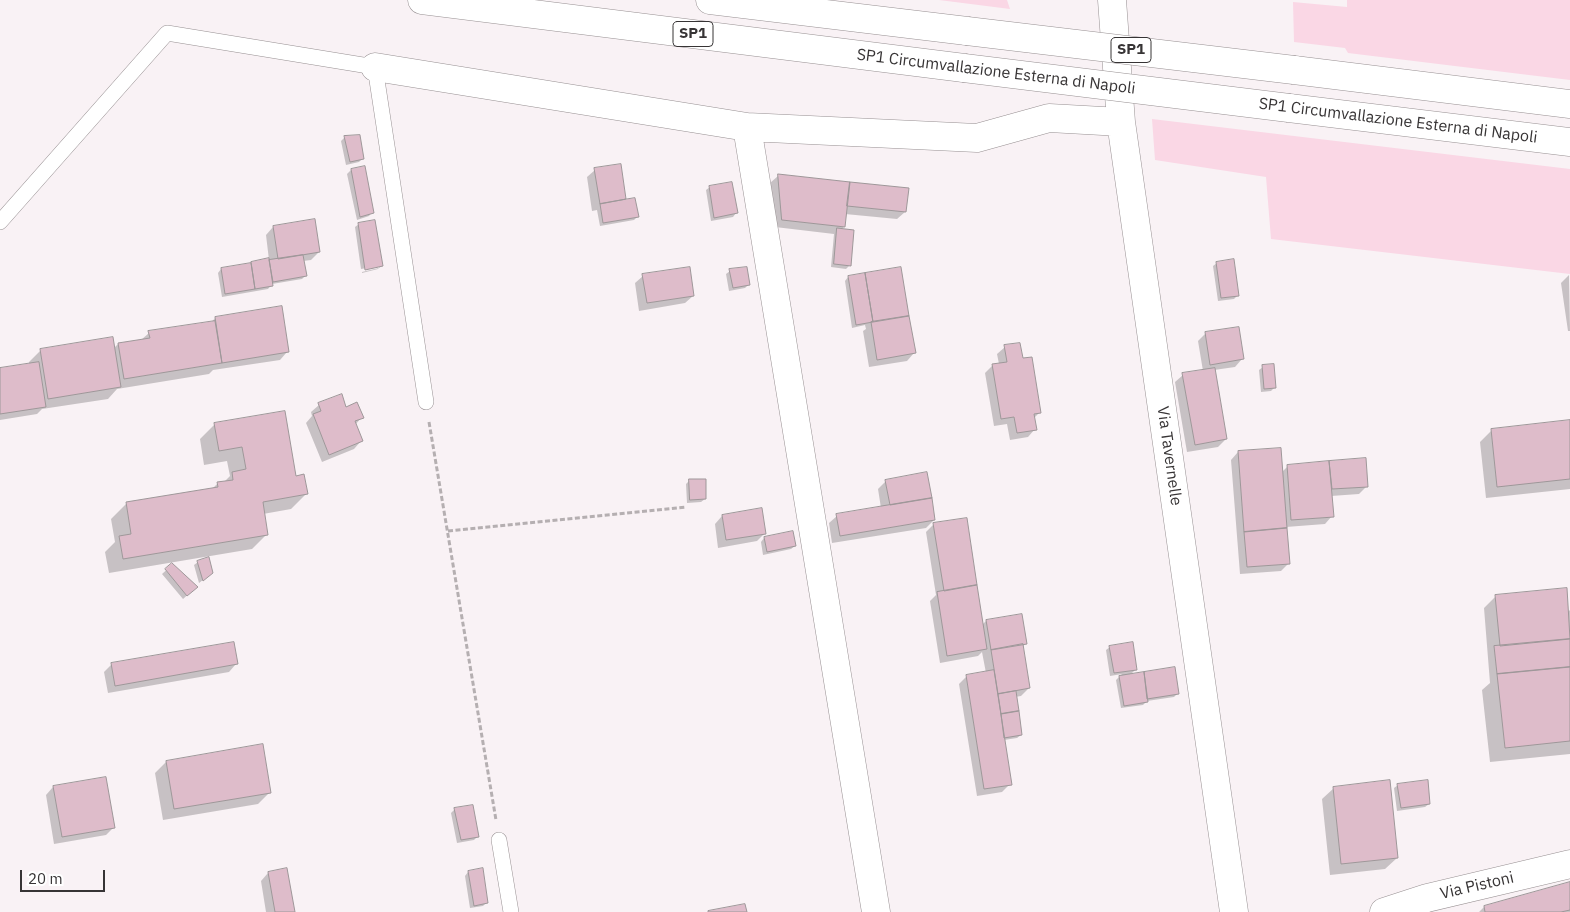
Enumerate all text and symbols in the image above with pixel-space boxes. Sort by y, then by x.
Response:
road number: SP1 [673,22,713,46]
road number: SP1 [1111,38,1151,62]
street label: SP1 Circumvallazione Esterna di Napoli [856,45,1136,99]
street label: SP1 Circumvallazione Esterna di Napoli [1258,94,1538,148]
street label: Via Tavernelle [1153,405,1185,507]
scale bar [22,860,108,892]
street label: Via Pistoni [1438,868,1516,904]
text: 20 m [28,869,63,888]

